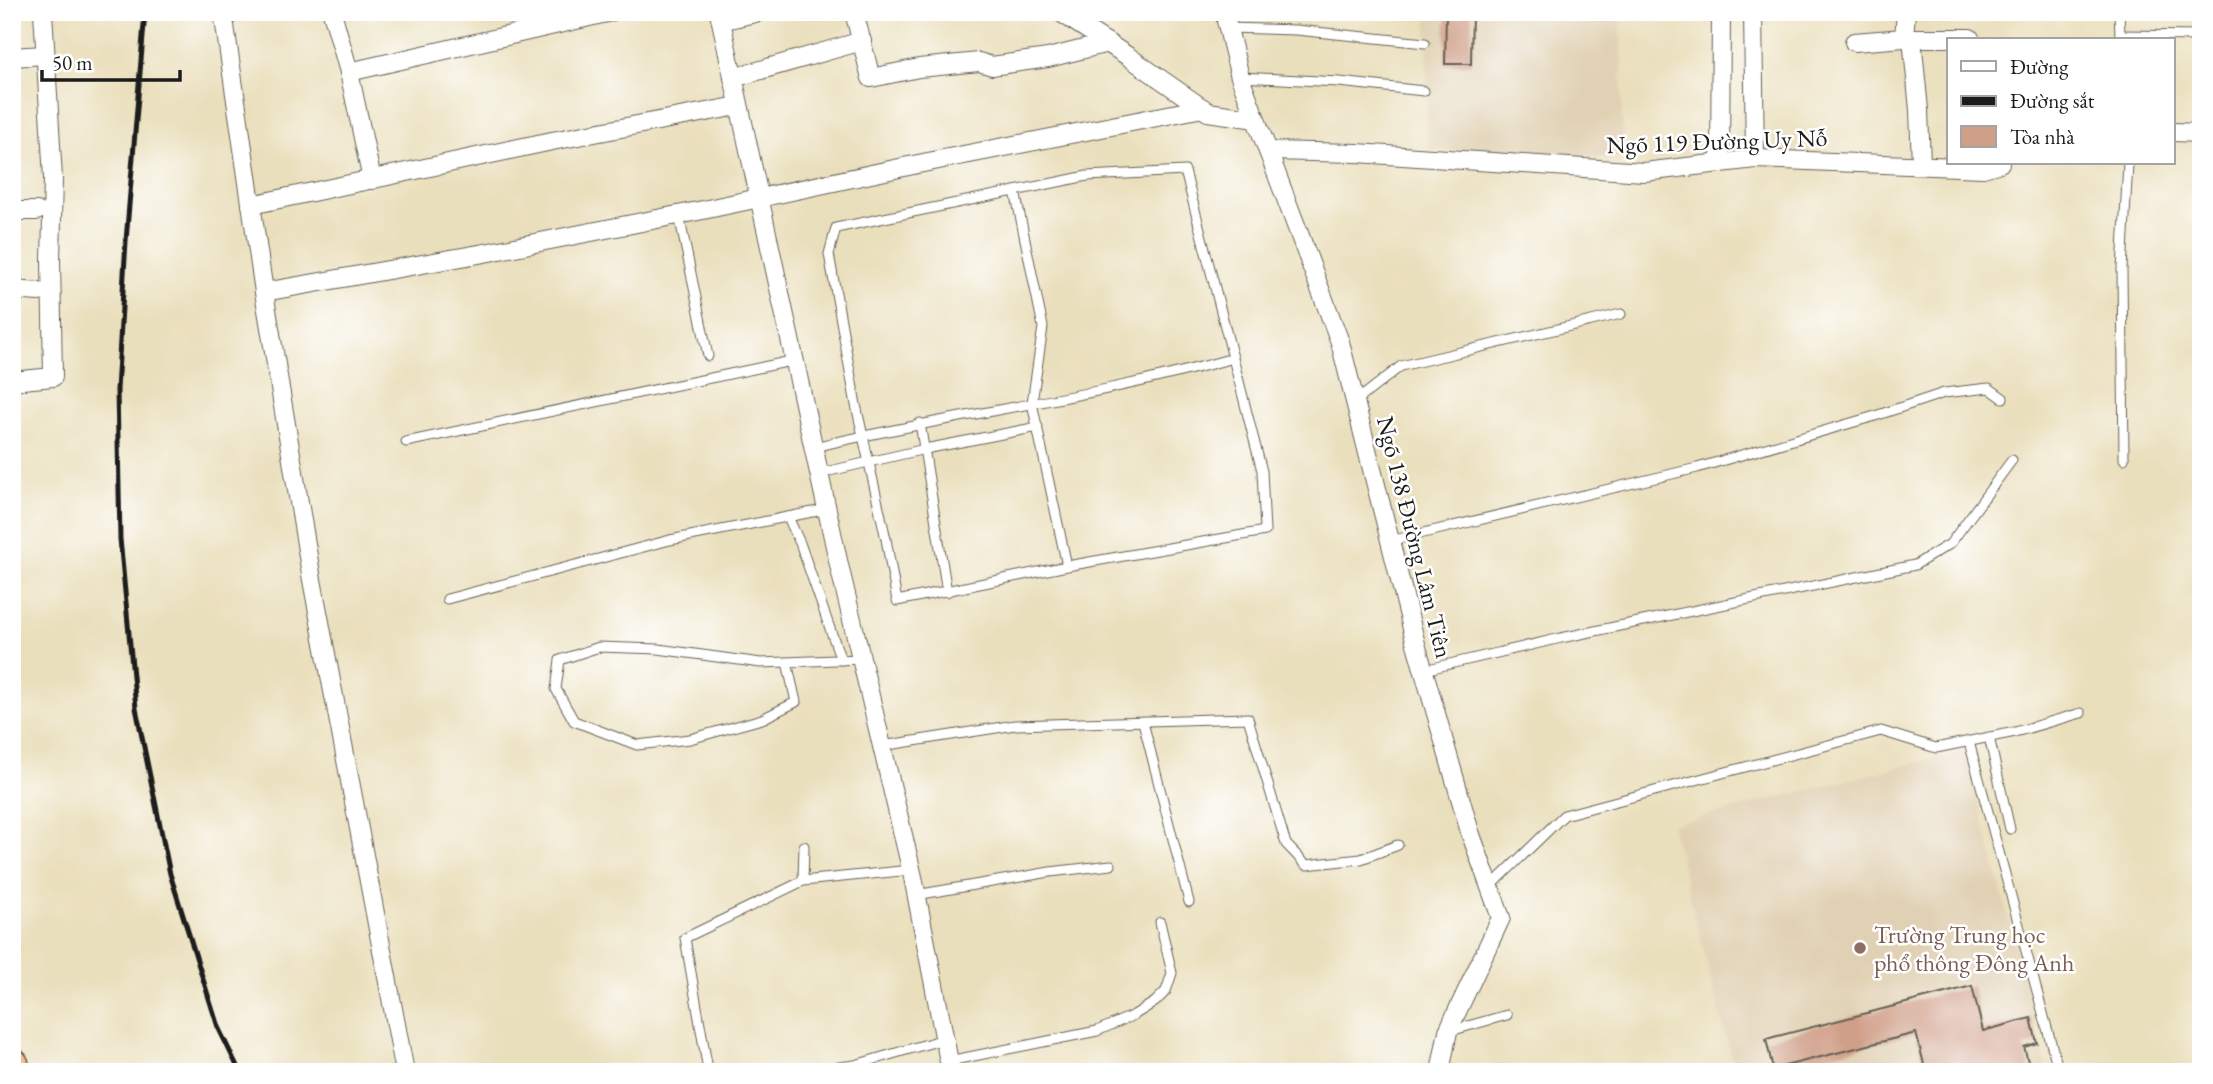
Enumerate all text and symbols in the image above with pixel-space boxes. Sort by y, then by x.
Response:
scale bar [42,38,180,82]
legend [1947,38,2174,164]
text: 50 m [52,49,93,76]
text: Đường [2010,53,2069,80]
text: Đường sắt [2010,87,2095,114]
street label: Ngõ 119 Đường Uy Nỗ [1606,122,1828,160]
text: Tòa nhà [2010,123,2075,150]
street label: Ngõ 138 Đường Lâm Tiên [1370,413,1460,661]
place label: Trường Trung học phổ thông Đông Anh [1874,919,2074,978]
marker: Trường Trung học phổ thông Đông Anh [1852,940,1868,956]

